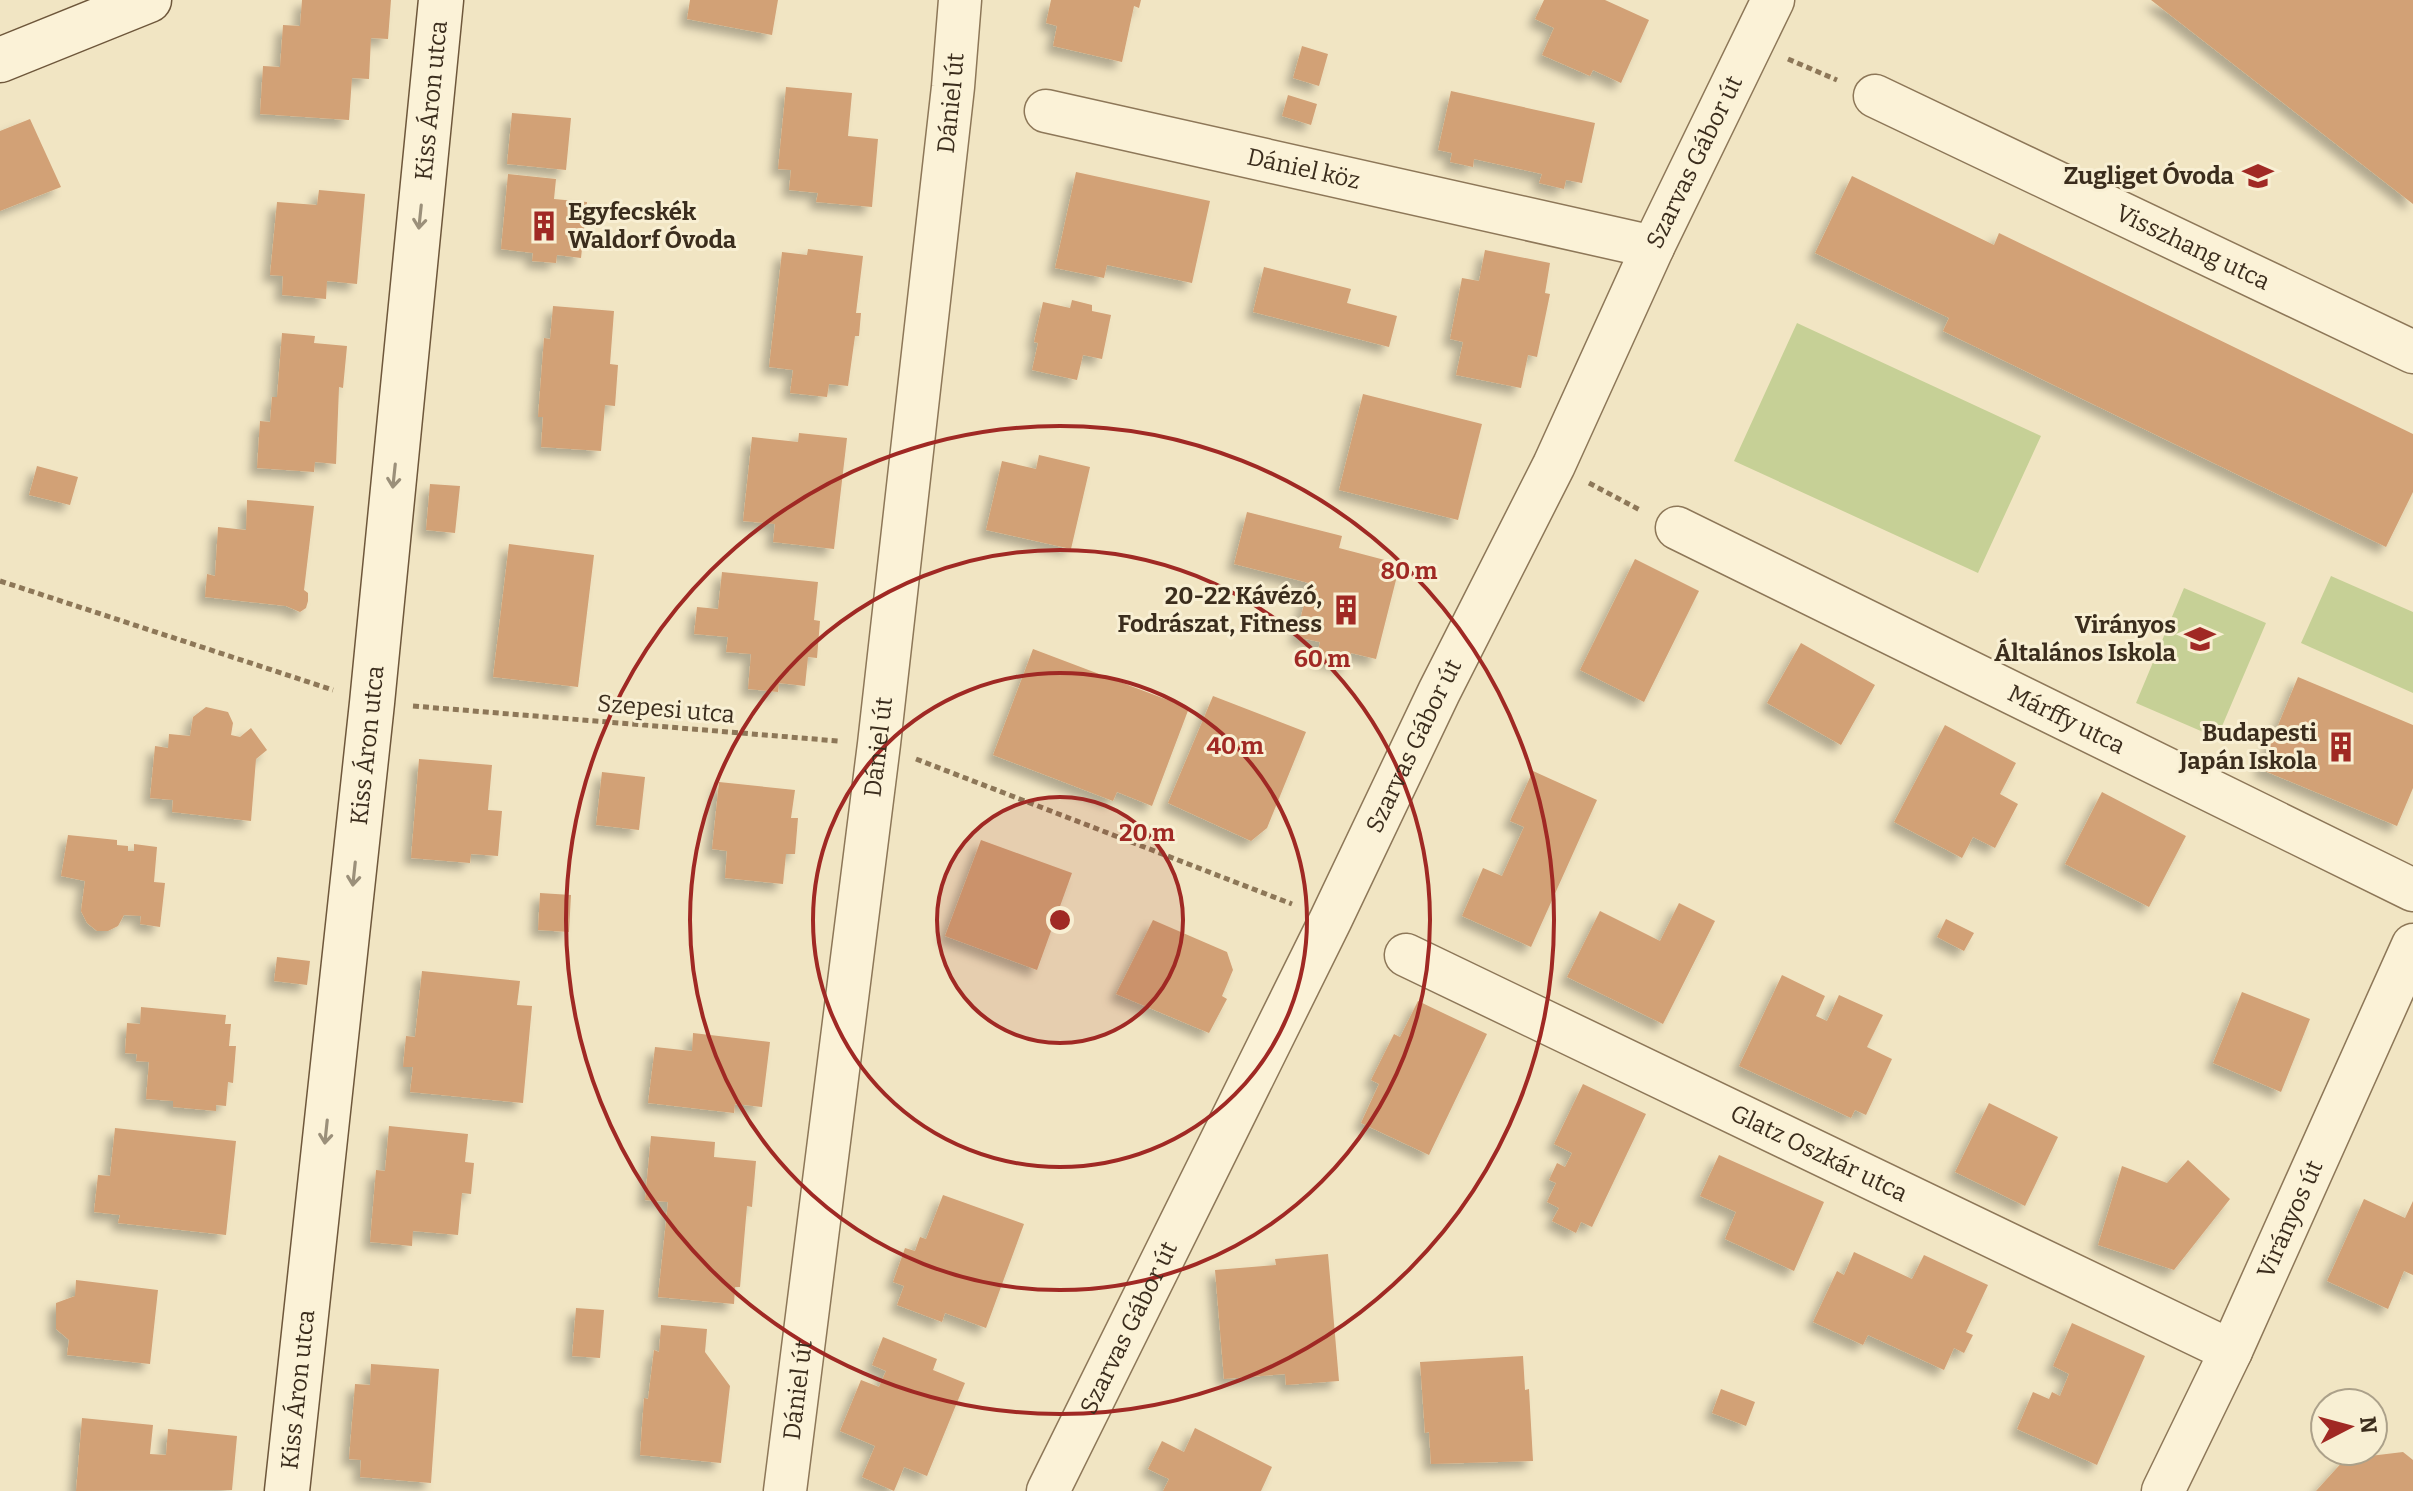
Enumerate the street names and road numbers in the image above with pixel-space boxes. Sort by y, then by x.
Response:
street label: Kiss Áron utca [409,19,453,182]
street label: Dániel út [932,51,970,155]
street label: Szarvas Gábor út [1640,71,1748,253]
street label: Dániel köz [1244,142,1363,195]
street label: Visszhang utca [2111,199,2274,296]
street label: Szarvas Gábor út [1360,654,1467,837]
street label: Kiss Áron utca [345,664,390,827]
street label: Márffy utca [2003,679,2129,760]
street label: Szepesi utca [596,689,736,729]
street label: Dániel út [858,695,898,799]
street label: Glatz Oszkár utca [1726,1099,1912,1208]
street label: Virányos út [2251,1156,2329,1283]
street label: Szarvas Gábor út [1074,1237,1183,1419]
street label: Kiss Áron utca [275,1308,320,1471]
street label: Dániel út [778,1338,818,1442]

